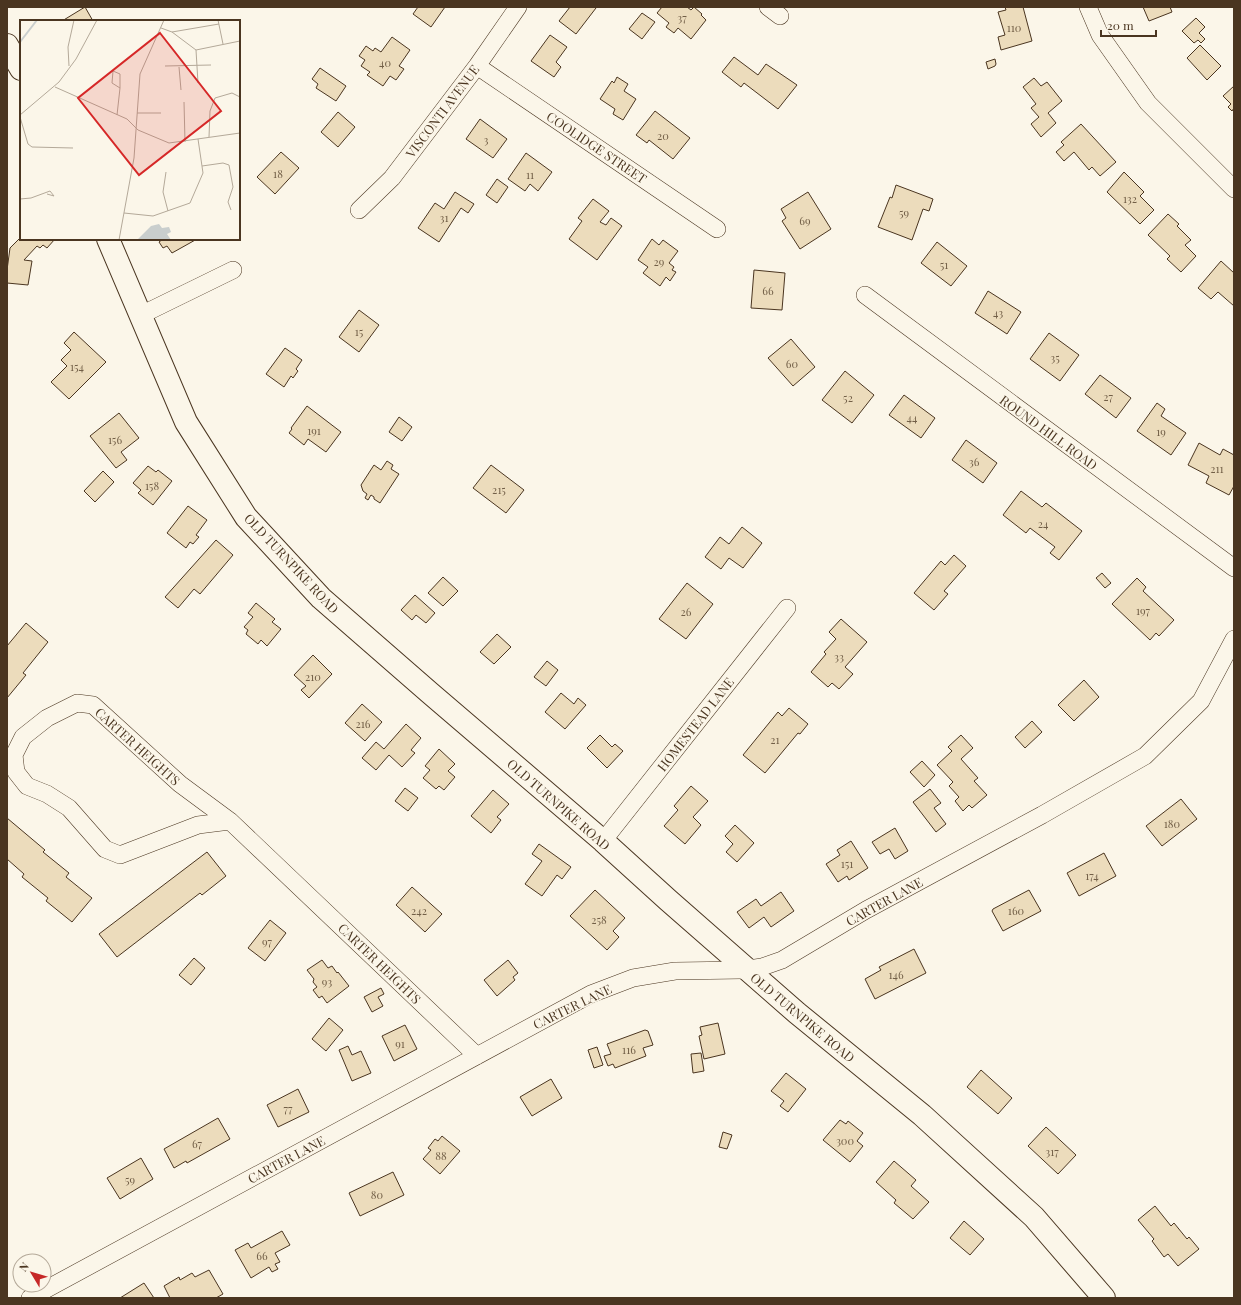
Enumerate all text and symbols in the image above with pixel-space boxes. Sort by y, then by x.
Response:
house number: 37 [677,10,687,25]
scale bar [1101,12,1156,38]
text: 20 m [1107,17,1134,33]
inset map [20,20,240,240]
house number: 110 [1007,20,1022,35]
house number: 40 [379,55,391,70]
street label: VISCONTI AVENUE [401,61,483,162]
street label: COOLIDGE STREET [544,107,650,187]
house number: 20 [657,128,669,143]
house number: 3 [484,132,489,147]
house number: 18 [273,166,283,181]
house number: 11 [526,167,534,182]
house number: 132 [1123,191,1137,206]
house number: 59 [899,205,909,220]
house number: 31 [439,210,449,225]
house number: 69 [799,213,811,228]
house number: 29 [654,254,665,269]
house number: 51 [940,257,948,272]
house number: 66 [762,283,774,298]
house number: 43 [993,305,1003,320]
house number: 15 [355,324,364,339]
house number: 35 [1050,350,1060,365]
house number: 60 [786,356,799,371]
house number: 154 [70,359,85,374]
house number: 27 [1103,389,1113,404]
house number: 52 [843,390,853,405]
street label: ROUND HILL ROAD [997,391,1101,473]
house number: 44 [907,410,918,425]
house number: 191 [307,423,321,438]
house number: 19 [1156,424,1166,439]
house number: 156 [108,432,122,447]
house number: 36 [969,454,980,469]
house number: 211 [1210,461,1224,476]
house number: 158 [145,478,159,493]
house number: 215 [492,482,506,497]
street label: OLD TURNPIKE ROAD [241,509,343,617]
house number: 24 [1038,516,1049,531]
house number: 197 [1136,603,1151,618]
house number: 26 [681,604,692,619]
house number: 33 [834,649,844,664]
house number: 210 [305,669,321,684]
street label: HOMESTEAD LANE [653,673,737,774]
street label: CARTER HEIGHTS [92,703,184,789]
house number: 216 [355,716,371,731]
house number: 21 [770,732,780,747]
street label: OLD TURNPIKE ROAD [504,755,614,853]
house number: 180 [1164,816,1181,831]
house number: 151 [841,856,853,871]
house number: 174 [1085,868,1099,883]
street label: CARTER LANE [843,873,926,929]
house number: 242 [411,903,427,918]
house number: 160 [1008,903,1025,918]
house number: 258 [591,912,607,927]
street label: CARTER HEIGHTS [335,919,425,1007]
house number: 97 [262,934,273,949]
house number: 146 [888,967,904,982]
street label: OLD TURNPIKE ROAD [747,968,859,1066]
house number: 93 [322,974,332,989]
street label: CARTER LANE [530,980,614,1032]
house number: 91 [395,1036,405,1051]
house number: 116 [622,1042,636,1057]
house number: 77 [284,1101,293,1116]
street label: CARTER LANE [244,1131,328,1187]
house number: 300 [836,1133,854,1148]
house number: 67 [192,1136,203,1151]
house number: 317 [1045,1144,1059,1159]
house number: 88 [435,1148,447,1163]
house number: 59 [125,1172,135,1187]
house number: 80 [371,1187,384,1202]
house number: 66 [256,1248,268,1263]
north arrow [12,1253,52,1293]
text: N [15,1259,32,1274]

